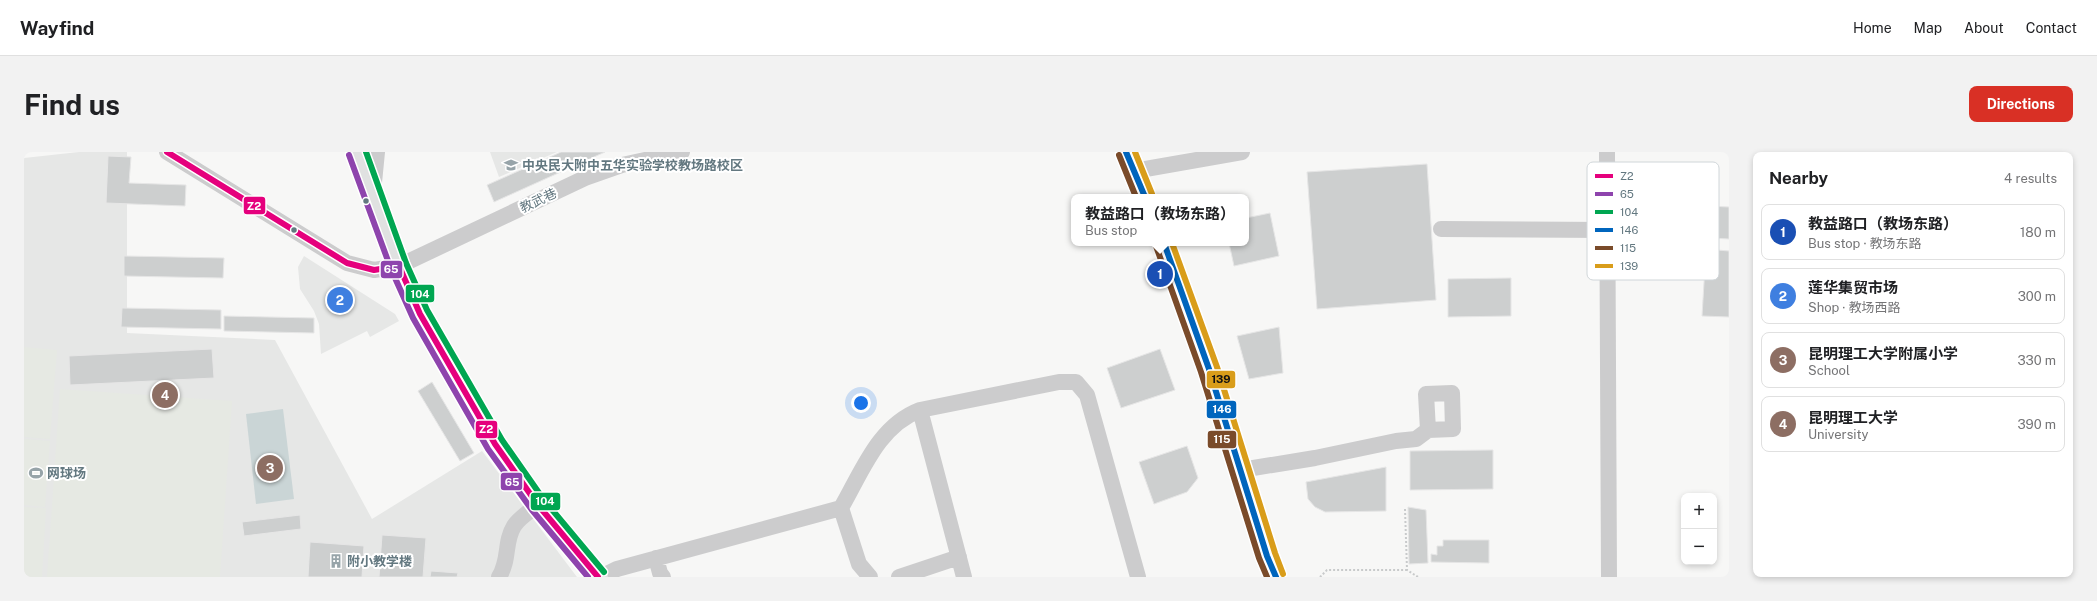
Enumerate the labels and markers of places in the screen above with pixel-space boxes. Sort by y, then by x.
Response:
school or university icon: 中央民大附中五华实验学校教场路校区 [503,157,519,173]
place label: 中央民大附中五华实验学校教场路校区 [522,158,743,173]
unlabelled marker [361,196,371,206]
unlabelled marker [289,225,299,235]
pin: 1 [1147,259,1173,289]
pin: 2 [327,285,353,315]
pin: 4 [152,380,178,410]
pin: 3 [257,453,283,483]
sports icon: 网球场 [28,465,44,481]
place label: 网球场 [47,466,86,481]
building icon: 附小教学楼 [328,553,344,569]
place label: 附小教学楼 [347,554,412,569]

